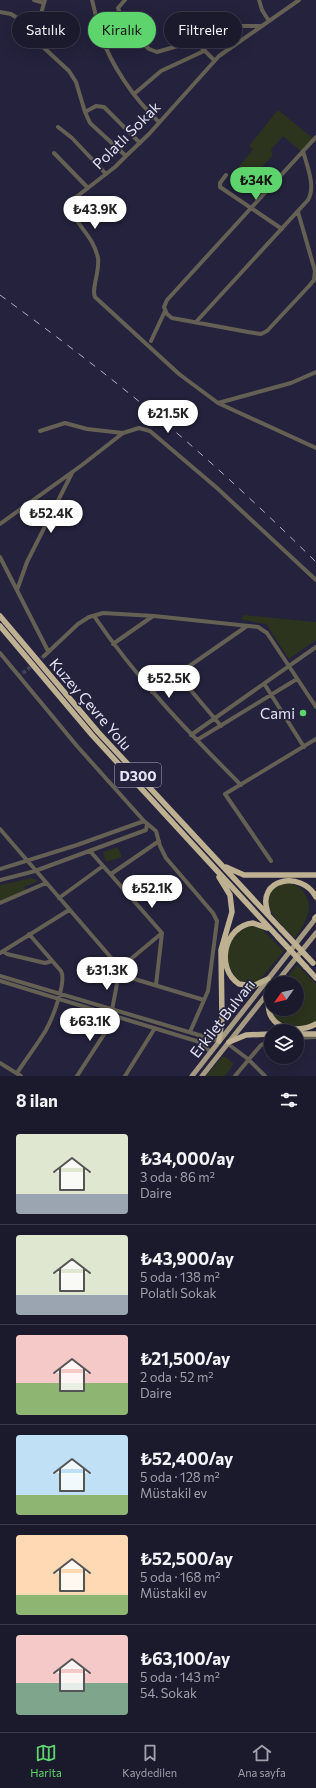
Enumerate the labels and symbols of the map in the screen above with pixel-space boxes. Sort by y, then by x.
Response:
street label: Polatlı Sokak [88,97,164,173]
pin: ₺34K [232,167,280,201]
pin: ₺43.9K [62,196,128,230]
pin: ₺21.5K [135,400,201,434]
pin: ₺52.4K [18,500,84,534]
street label: Kuzey Çevre Yolu [46,654,136,754]
pin: ₺52.5K [136,665,202,699]
place label: Cami [260,704,295,722]
marker: Cami [298,708,308,718]
road number: D300 [115,763,161,787]
pin: ₺52.1K [119,875,185,909]
pin: ₺31.3K [74,957,140,991]
street label: Erkilet Bulvarı [186,975,258,1061]
north arrow [264,976,304,1016]
pin: ₺63.1K [57,1008,123,1042]

